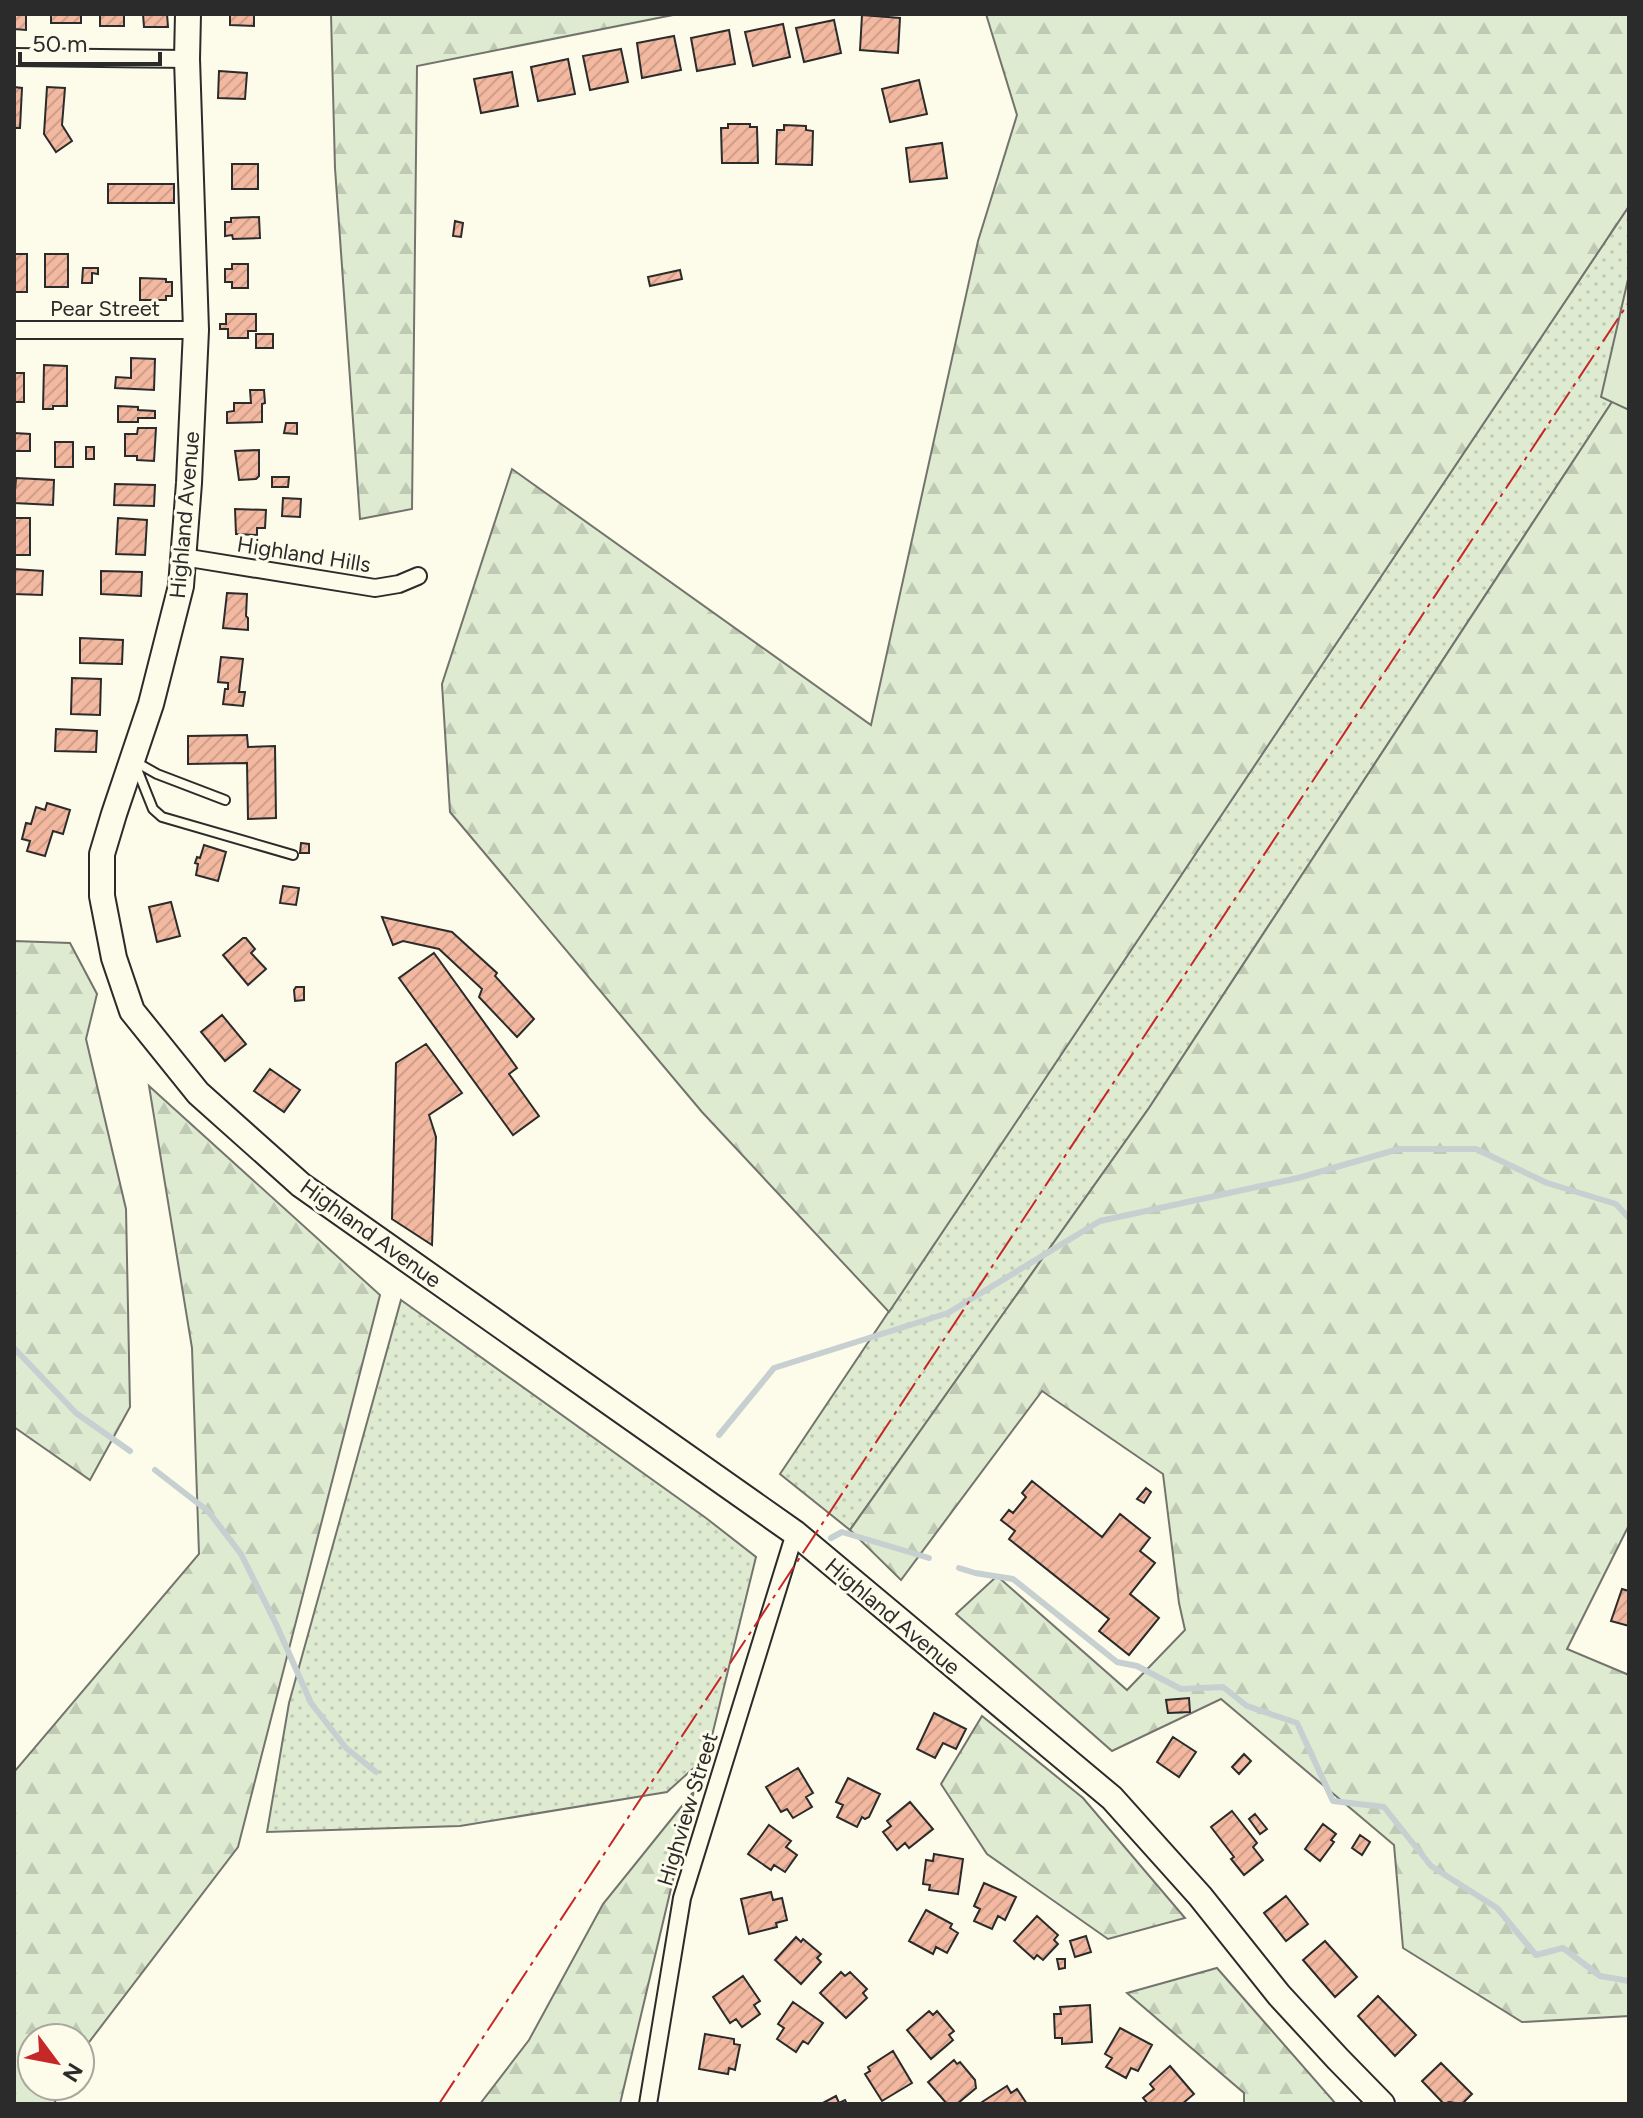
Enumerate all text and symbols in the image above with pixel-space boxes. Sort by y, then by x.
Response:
scale bar [20,16,160,66]
text: 50 m [32,29,88,58]
street label: Pear Street [50,295,160,322]
street label: Highland Avenue [164,430,205,600]
street label: Highland Hills [235,531,373,578]
street label: Highland Avenue [295,1173,447,1294]
street label: Highland Avenue [820,1552,966,1681]
street label: Highview Street [651,1729,724,1889]
north arrow [16,2022,96,2102]
text: N [57,2058,88,2087]

